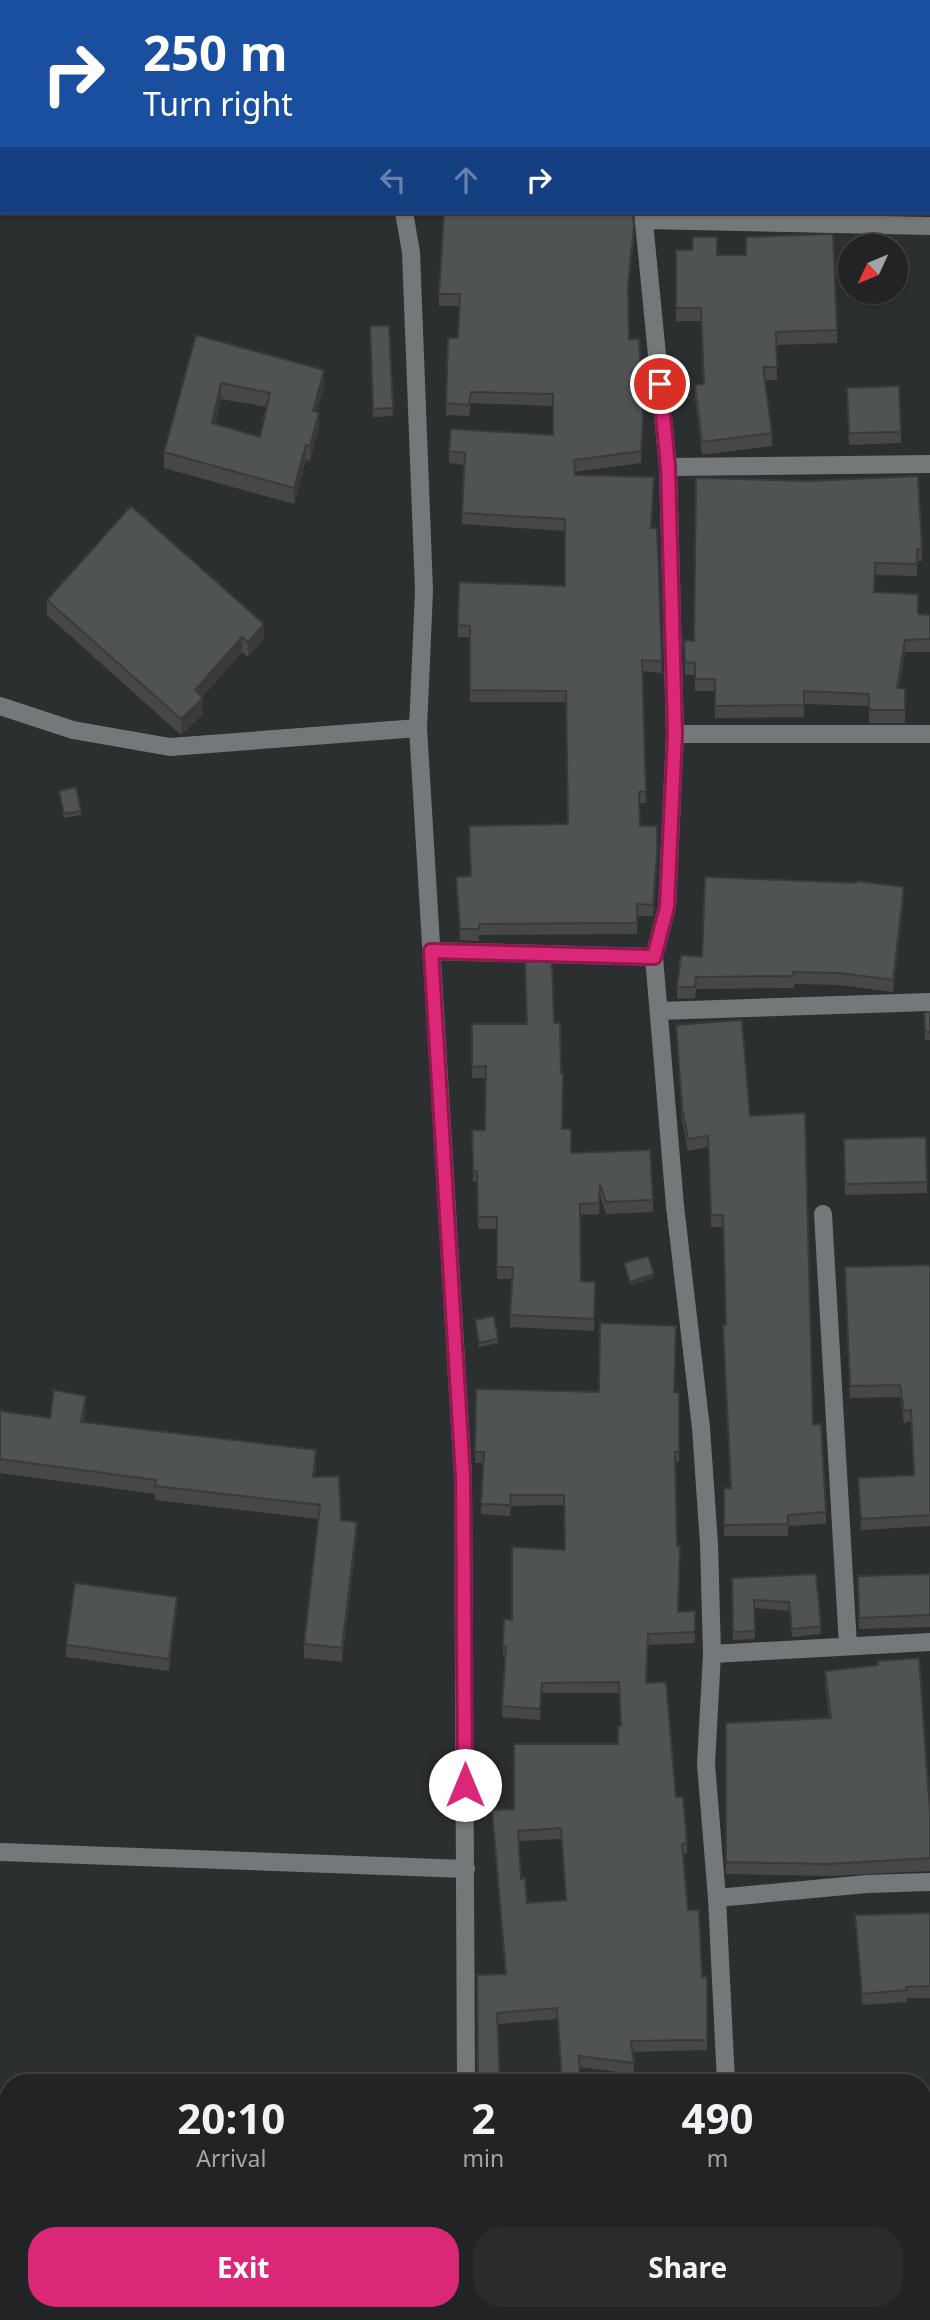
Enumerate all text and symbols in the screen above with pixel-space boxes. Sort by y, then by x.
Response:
text: 250 m [143,19,288,85]
icon: right [28,28,119,119]
text: Turn right [143,82,293,125]
icon: left [374,161,412,199]
icon: ahead [447,161,485,199]
icon: right [520,161,558,199]
north arrow [838,234,908,304]
map controls [838,234,908,304]
pin [630,354,690,414]
icon: arrive [641,365,679,403]
position arrow [428,1748,502,1822]
text: 20:10 [177,2089,285,2146]
text: 2 [471,2089,495,2146]
text: 490 [682,2089,754,2146]
text: Arrival [196,2142,266,2174]
text: min [463,2142,504,2174]
text: m [707,2142,728,2174]
button: Exit [28,2227,459,2307]
button: Share [473,2227,903,2307]

